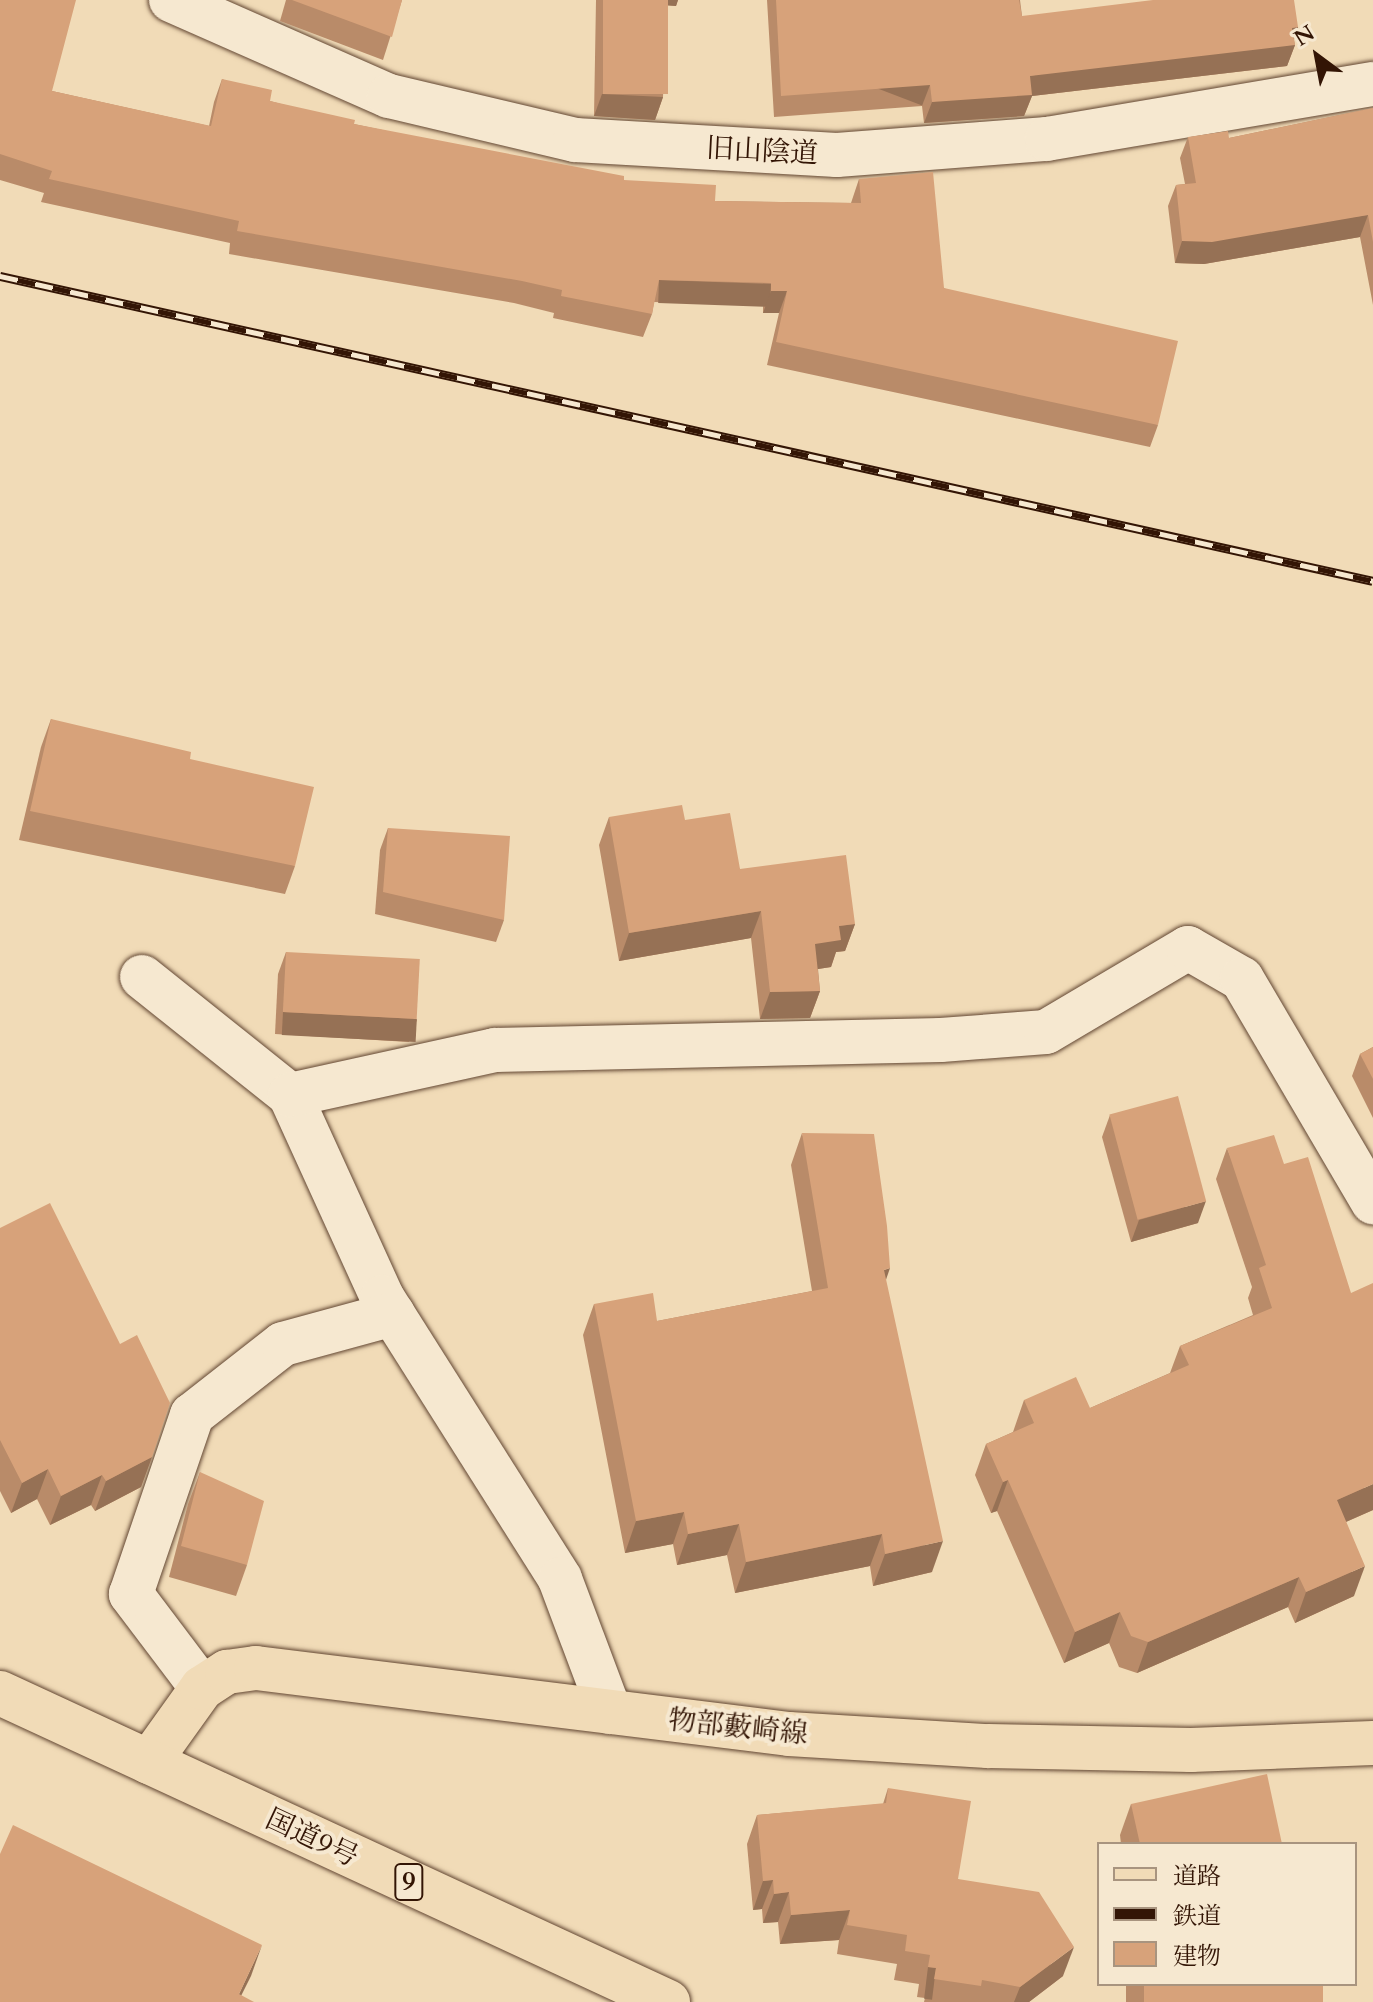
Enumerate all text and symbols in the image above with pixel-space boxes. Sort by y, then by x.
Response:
north arrow [1277,16,1357,96]
text: N [1288,18,1320,53]
street label: 旧山陰道 [705,131,819,171]
street label: 物部藪崎線 [667,1703,809,1751]
street label: 国道9号 [260,1802,364,1874]
legend [1097,1842,1357,1986]
road number: 9 [393,1860,425,1904]
text: 道路 [1173,1860,1221,1893]
text: 鉄道 [1173,1900,1221,1933]
text: 建物 [1173,1940,1221,1973]

